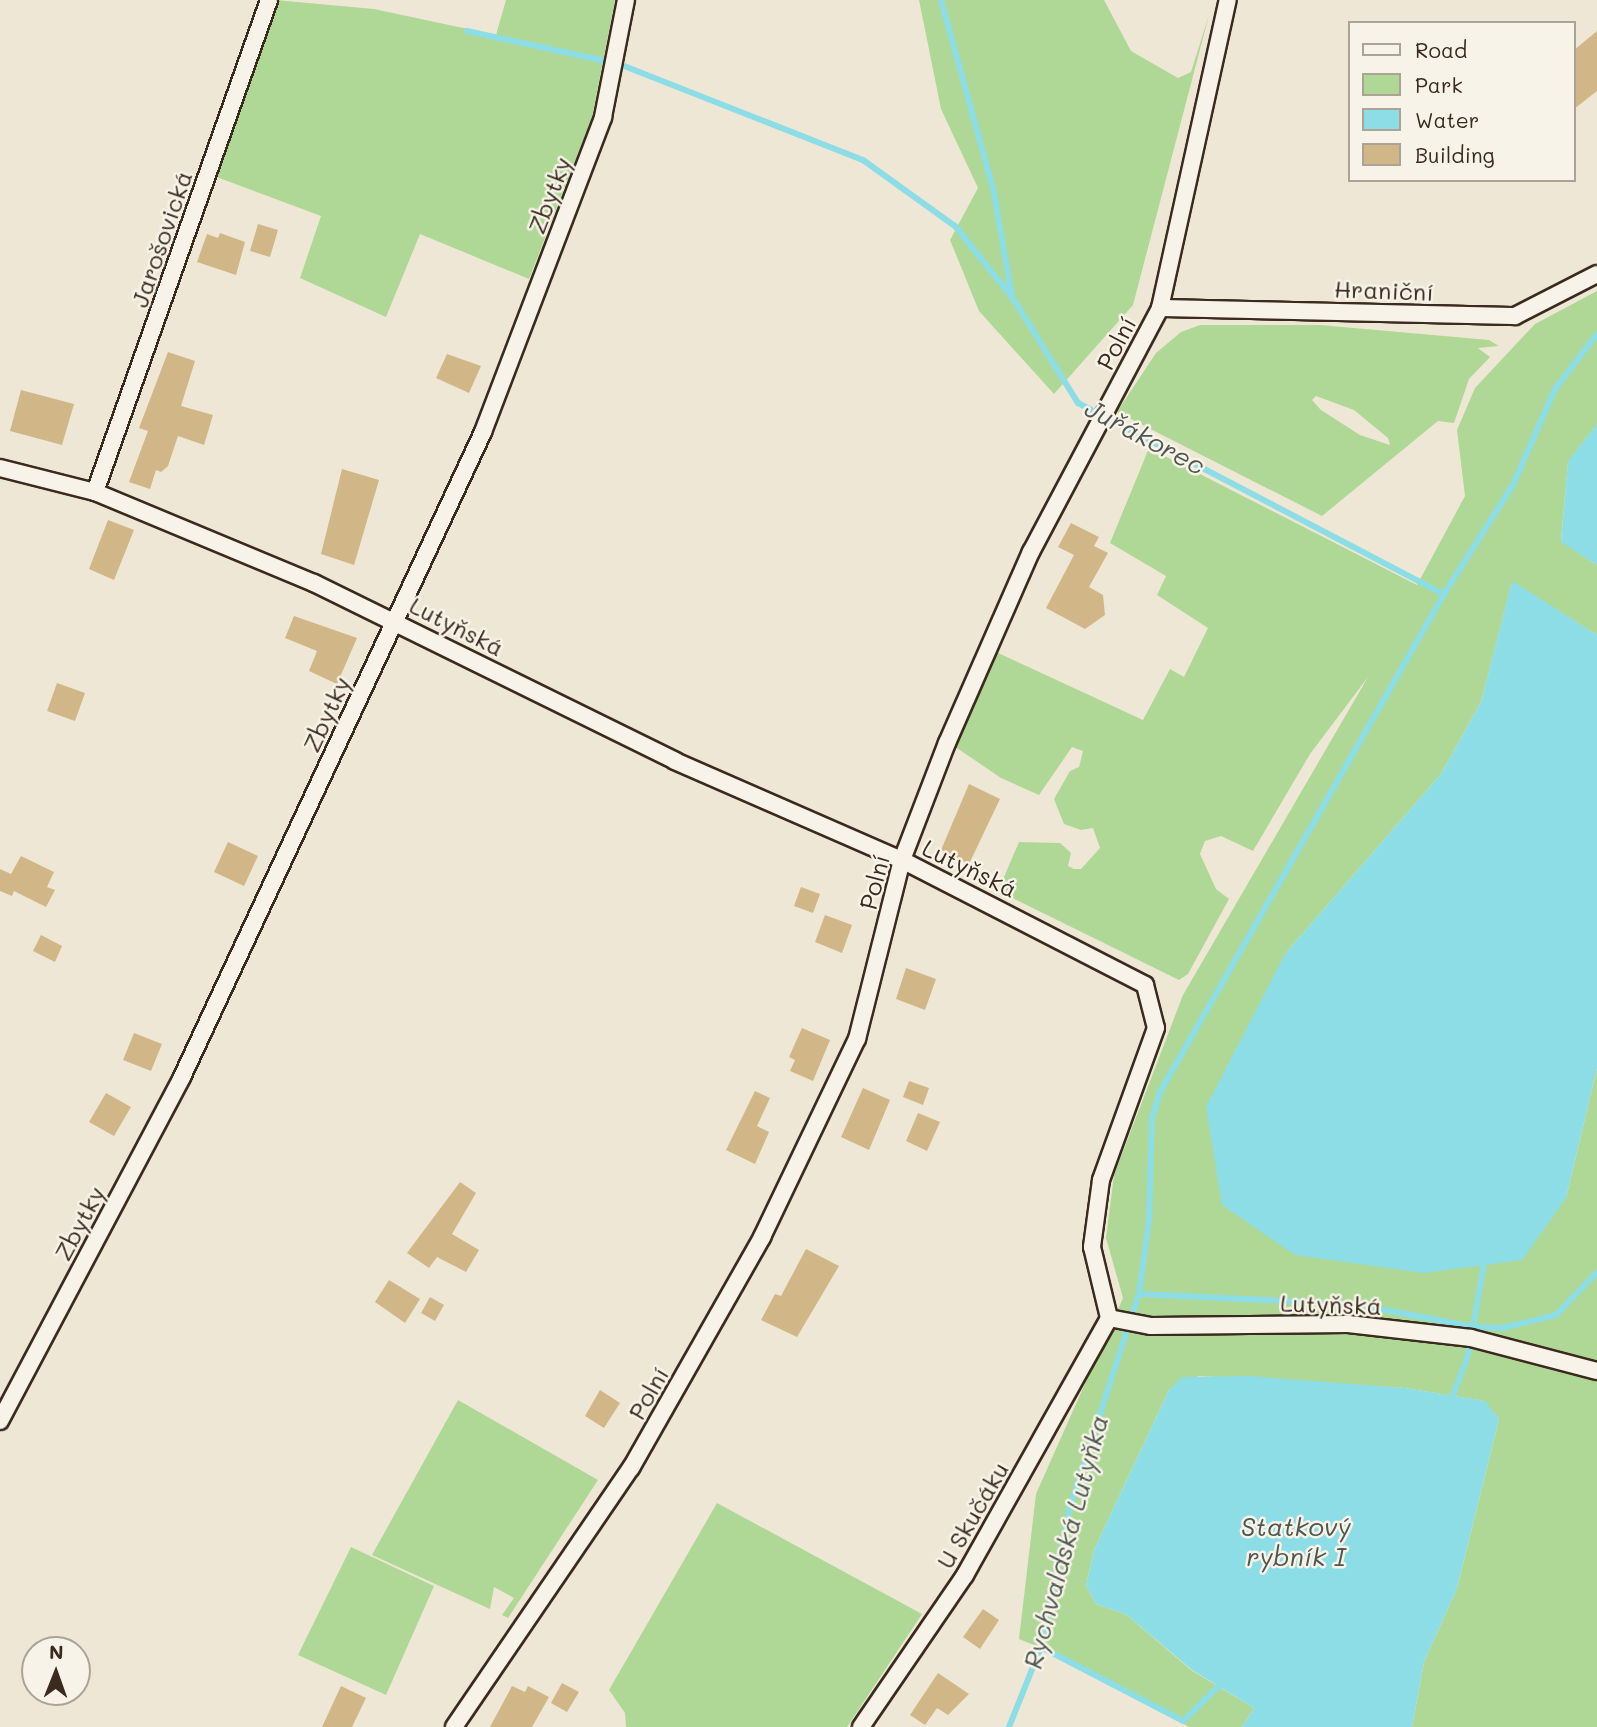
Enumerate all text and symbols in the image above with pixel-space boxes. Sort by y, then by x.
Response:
legend [1348,21,1576,182]
text: Road [1415,36,1467,63]
text: Park [1415,71,1463,98]
text: Water [1415,106,1479,133]
text: Building [1415,141,1495,168]
street label: Zbytky [521,153,577,237]
street label: Jarošovická [124,167,198,311]
street label: Hraniční [1334,274,1434,306]
street label: Polní [1090,312,1142,374]
water label: Juřákorec [1080,392,1210,482]
street label: Lutyňská [405,590,509,662]
street label: Zbytky [296,672,356,756]
street label: Lutyňská [918,833,1022,903]
street label: Polní [853,851,895,913]
street label: Zbytky [48,1181,110,1265]
street label: Lutyňská [1280,1288,1382,1320]
street label: Polní [622,1362,674,1424]
water label: Rychvaldská Lutyňka [1017,1412,1115,1672]
street label: U Skučáku [930,1457,1014,1573]
water label: Statkový rybník I [1241,1511,1351,1572]
north arrow [21,1636,91,1706]
text: N [49,1639,64,1664]

